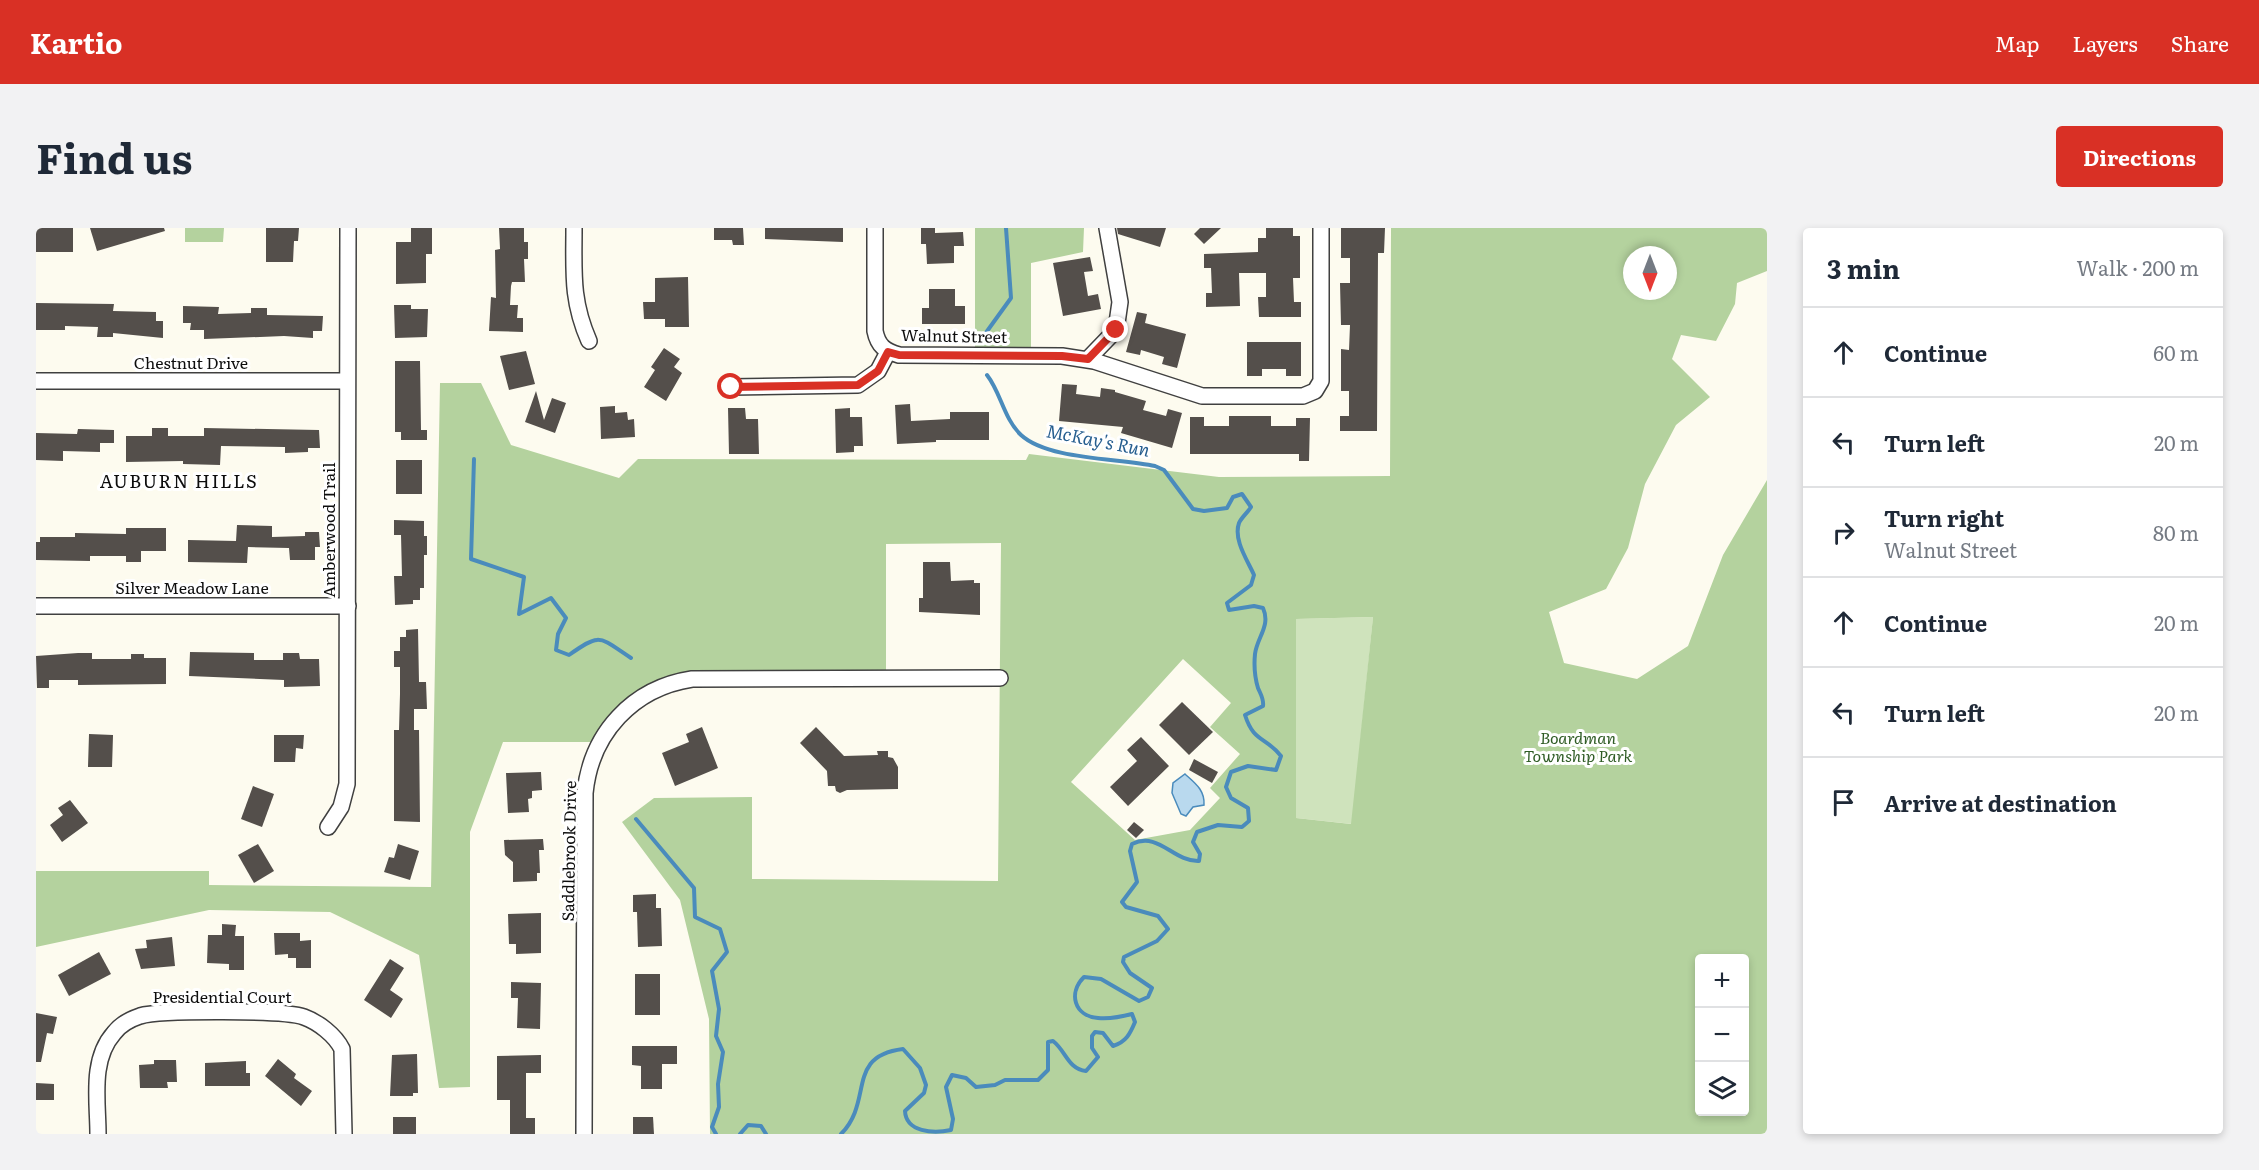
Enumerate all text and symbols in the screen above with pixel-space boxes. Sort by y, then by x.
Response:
text: Kartio [30,21,123,63]
text: Map [1995,27,2040,58]
text: Layers [2073,27,2138,58]
text: Share [2171,27,2229,58]
text: Find us [36,125,193,187]
button: Directions [2056,126,2223,187]
north arrow [1623,246,1677,300]
text: 3 min [1827,248,1900,287]
text: Walk · 200 m [2076,252,2199,282]
route end [1102,316,1128,342]
street label: Walnut Street [901,322,1008,348]
icon: ahead [1827,336,1860,369]
text: Continue [1884,336,1987,369]
text: 60 m [2153,337,2199,367]
street label: Chestnut Drive [134,350,248,374]
route start [717,373,743,399]
water label: McKay's Run [1044,416,1153,463]
icon: left [1827,426,1860,459]
text: Turn left [1884,426,1985,459]
text: 20 m [2154,427,2199,457]
street label: Amberwood Trail [316,462,340,598]
district label: AUBURN HILLS [100,467,258,494]
text: Turn right [1884,501,2004,534]
icon: right [1827,516,1860,549]
text: 80 m [2153,517,2199,547]
text: Walnut Street [1884,534,2017,564]
street label: Silver Meadow Lane [115,575,269,599]
icon: ahead [1827,606,1860,639]
text: Continue [1884,606,1987,639]
text: 20 m [2154,607,2199,637]
icon: left [1827,696,1860,729]
text: Turn left [1884,696,1985,729]
text: 20 m [2154,697,2199,727]
park label: Boardman Township Park [1524,725,1632,767]
street label: Saddlebrook Drive [555,780,581,922]
icon: arrive [1827,786,1860,819]
text: Arrive at destination [1884,786,2117,819]
map controls [1695,954,1749,1116]
button: + [1695,954,1749,1008]
street label: Presidential Court [152,984,292,1008]
button: − [1695,1008,1749,1062]
button: layers [1695,1062,1749,1116]

